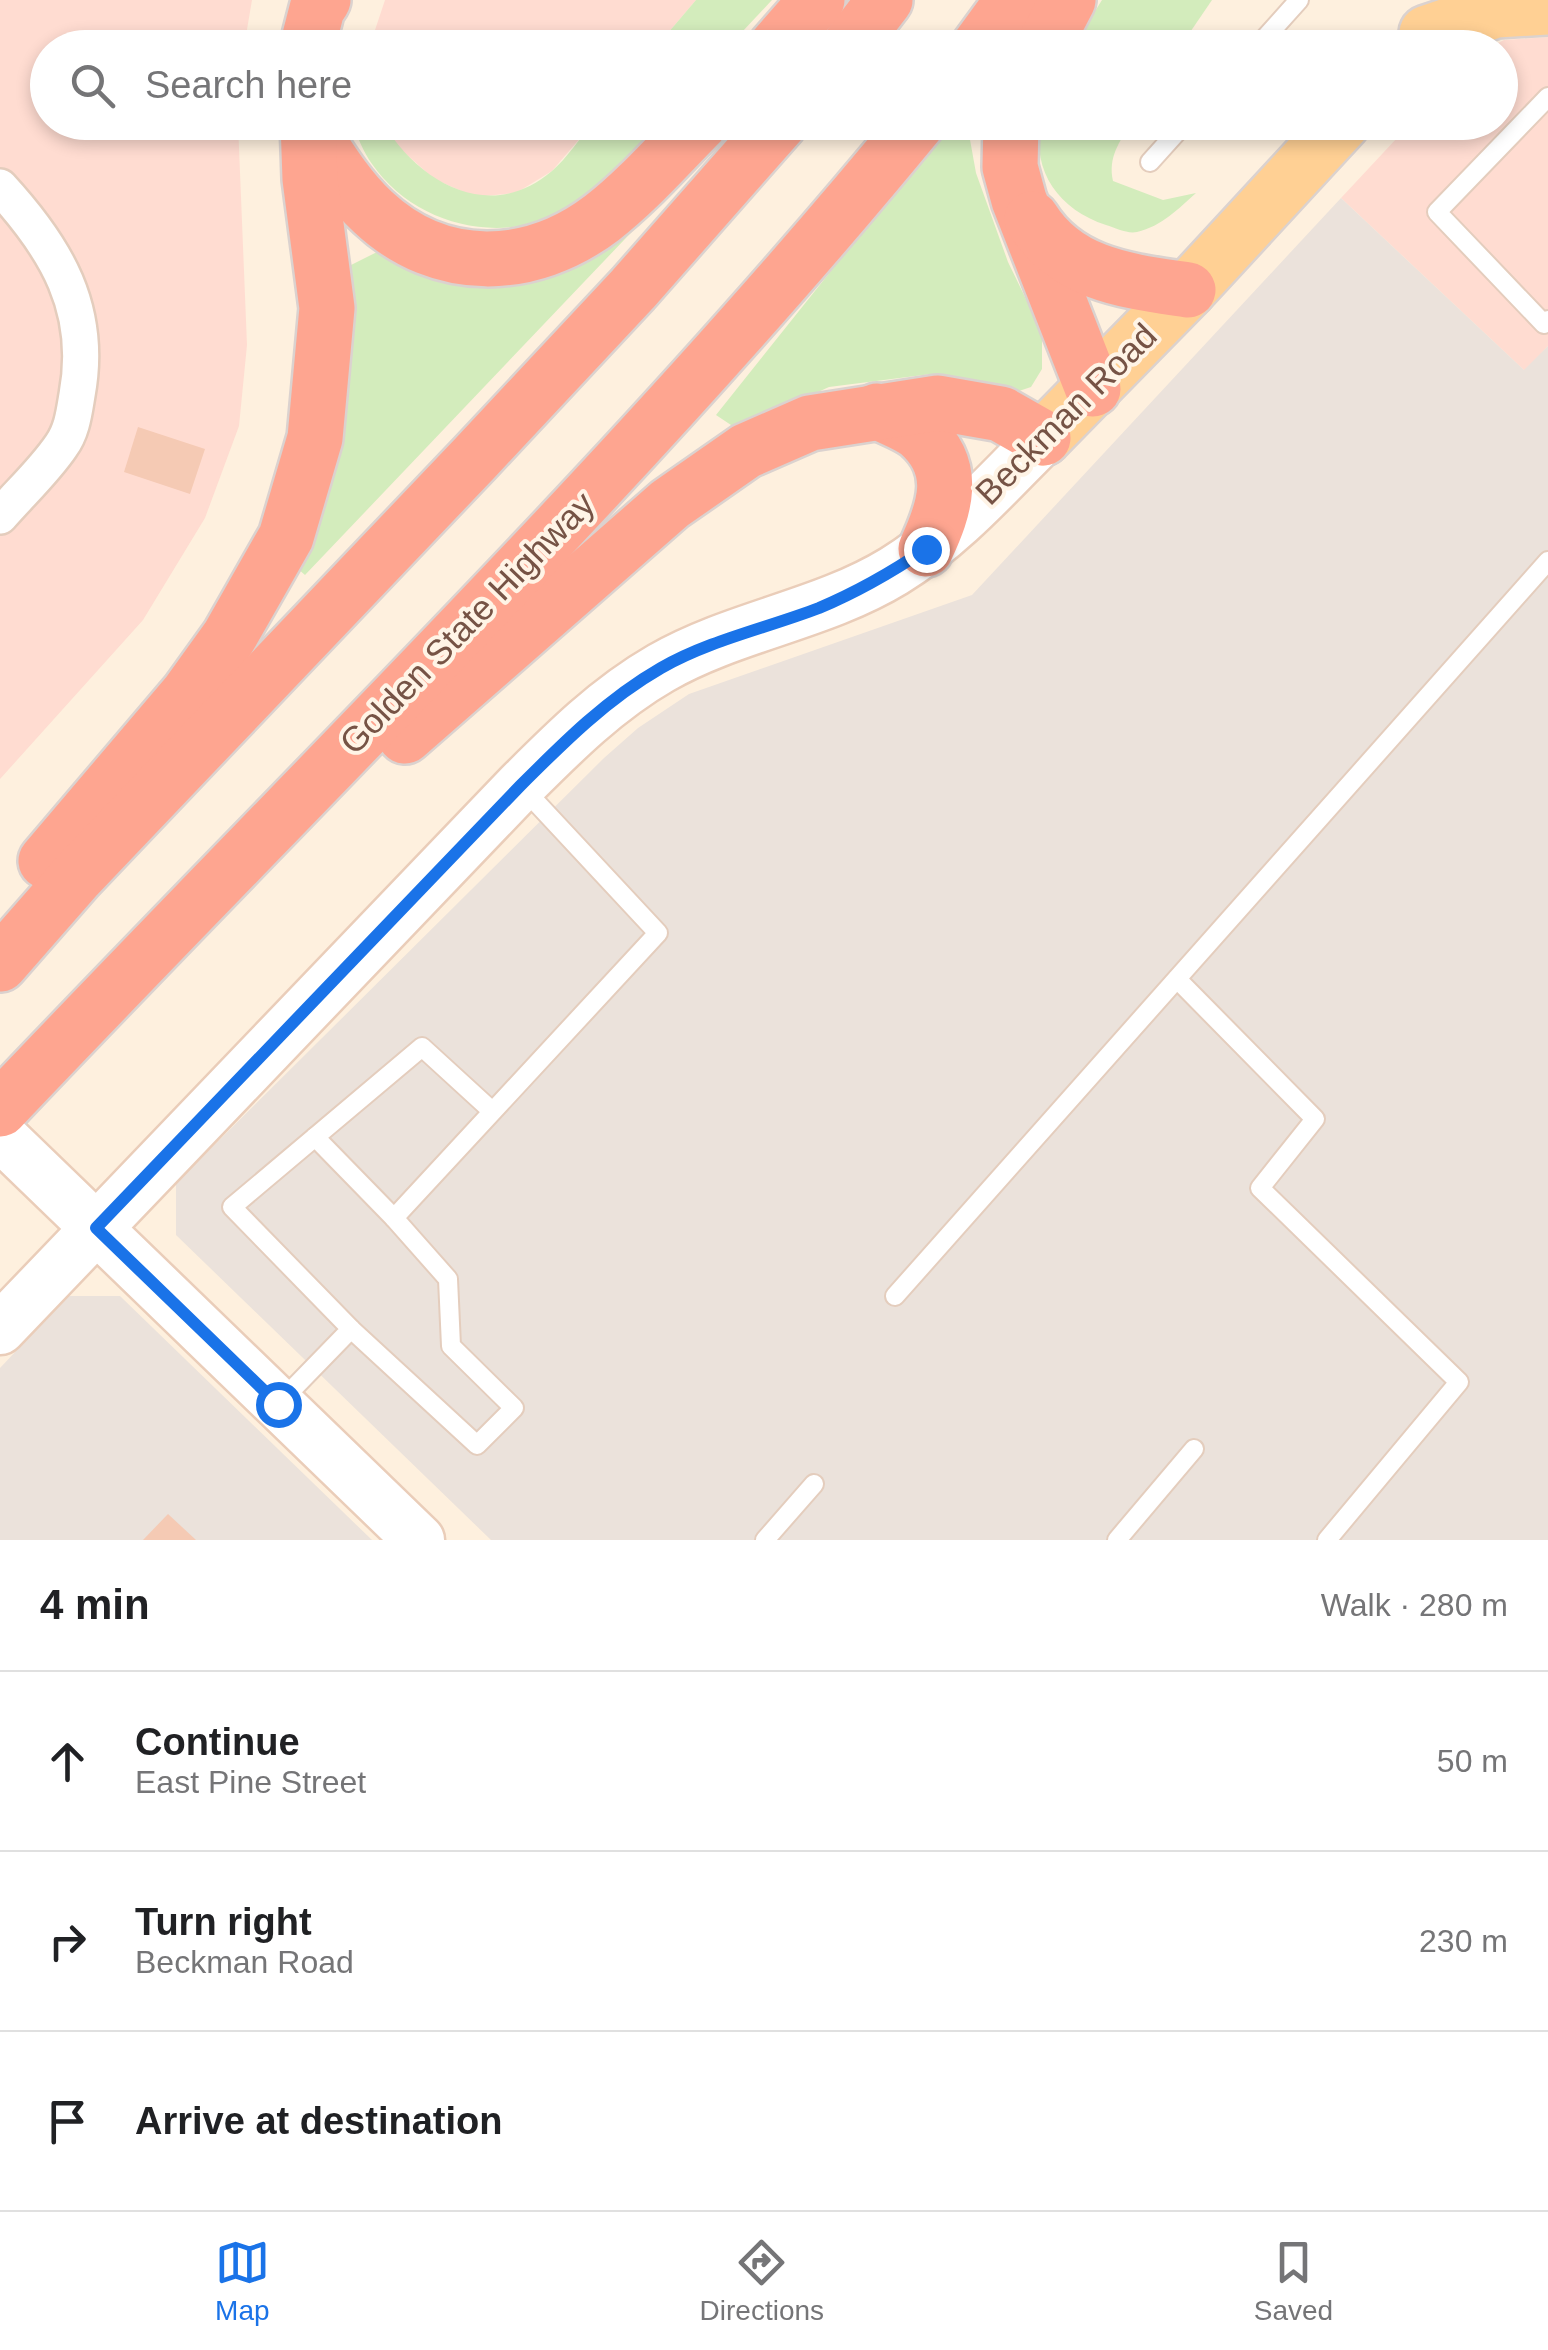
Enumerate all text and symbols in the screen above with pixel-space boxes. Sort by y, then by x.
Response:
search box [30,30,1518,140]
icon: search [65,58,120,113]
text: Search here [145,64,352,106]
street label: Beckman Road [967,315,1164,512]
street label: Golden State Highway [332,483,602,761]
route end [904,527,950,573]
route start [256,1382,302,1428]
text: 4 min [40,1581,150,1628]
text: Walk · 280 m [1321,1587,1508,1623]
text: Continue [135,1721,300,1763]
icon: ahead [40,1734,95,1789]
text: 50 m [1437,1743,1508,1779]
text: East Pine Street [135,1764,366,1800]
text: Turn right [135,1901,312,1943]
icon: right [40,1914,95,1969]
text: 230 m [1419,1923,1508,1959]
text: Beckman Road [135,1944,354,1980]
icon: arrive [40,2094,95,2149]
text: Arrive at destination [135,2100,502,2142]
tab: Map [215,2235,270,2327]
tab: Directions [700,2235,824,2327]
tab: Saved [1254,2235,1333,2327]

